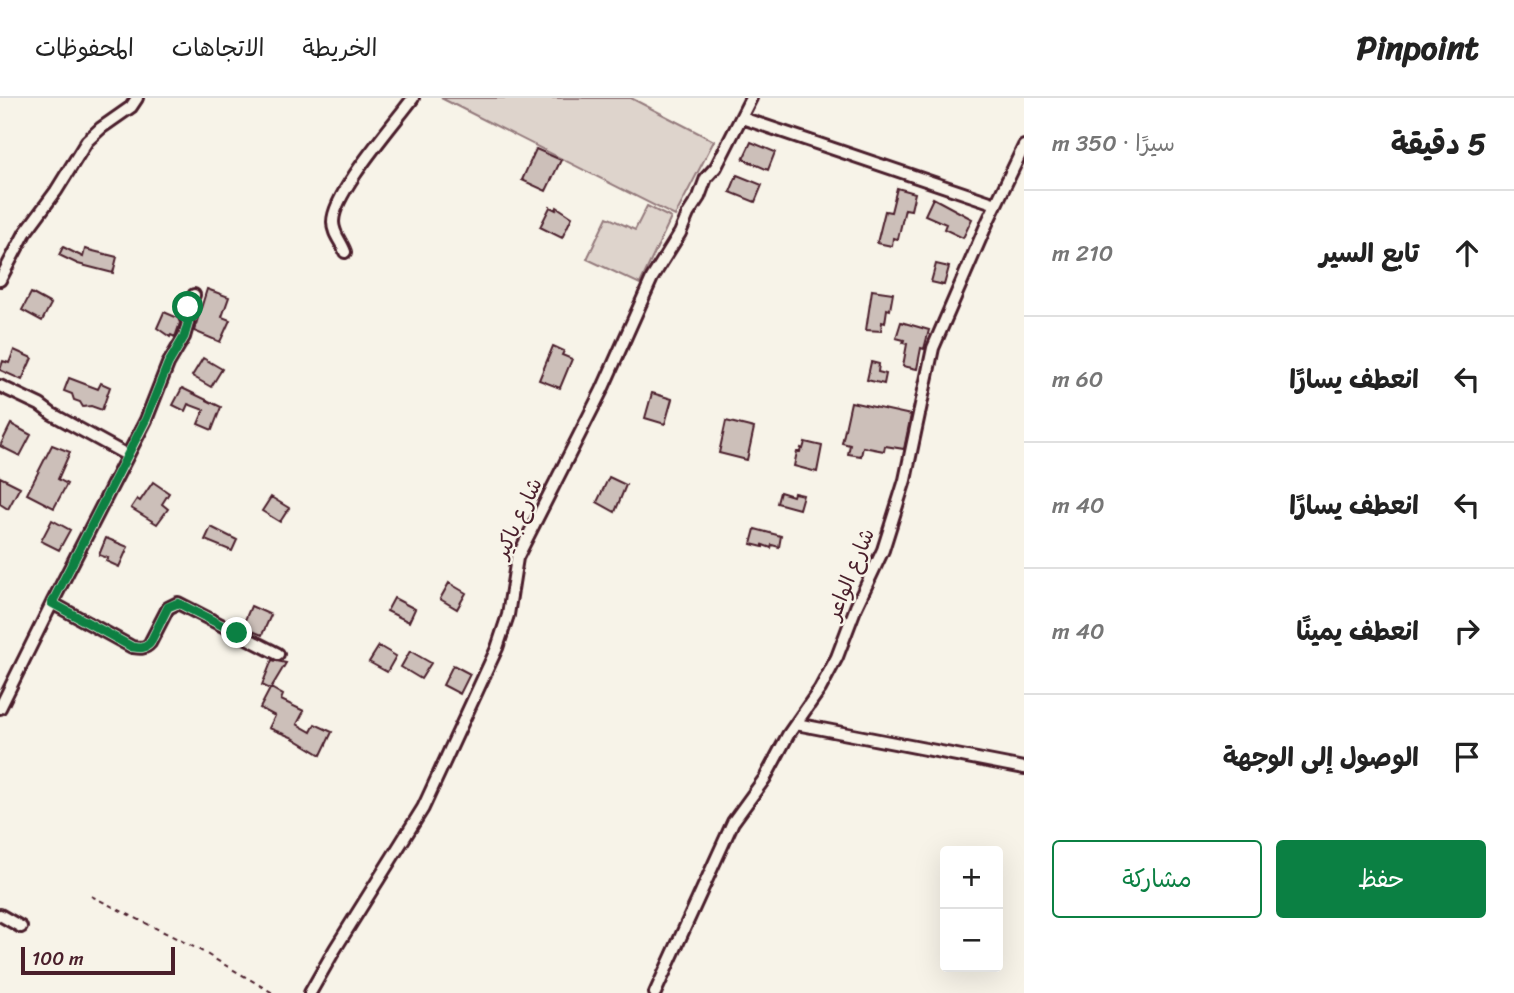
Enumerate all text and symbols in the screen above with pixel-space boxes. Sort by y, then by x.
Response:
text: Pinpoint [1356,19,1479,77]
text: المحفوظات [35,27,134,69]
text: الاتجاهات [172,27,265,69]
text: الخريطة [303,27,377,69]
text: 5 دقيقة [1391,117,1486,171]
text: سيرًا · 350 m [1052,123,1175,164]
text: تابع السير [1320,230,1419,276]
text: 210 m [1052,233,1113,274]
icon: ahead [1448,234,1486,272]
route start [172,291,203,322]
text: انعطف يسارًا [1289,356,1419,402]
text: 60 m [1052,359,1103,400]
icon: left [1448,360,1486,398]
street label: شارع باكير [482,471,553,567]
text: انعطف يسارًا [1289,482,1419,528]
text: 40 m [1052,485,1105,526]
icon: left [1448,486,1486,524]
street label: شارع الواعر [814,522,886,628]
text: انعطف يمينًا [1296,608,1419,654]
text: 40 m [1052,611,1105,652]
icon: right [1448,612,1486,650]
route end [221,617,252,648]
text: الوصول إلى الوجهة [1223,734,1419,780]
icon: arrive [1448,738,1486,776]
button: مشاركة [1052,840,1262,918]
button: حفظ [1276,840,1486,918]
map controls [940,846,1003,972]
button: + [940,846,1003,909]
button: − [940,909,1003,972]
text: 100 m [32,942,84,975]
scale bar [21,944,175,976]

